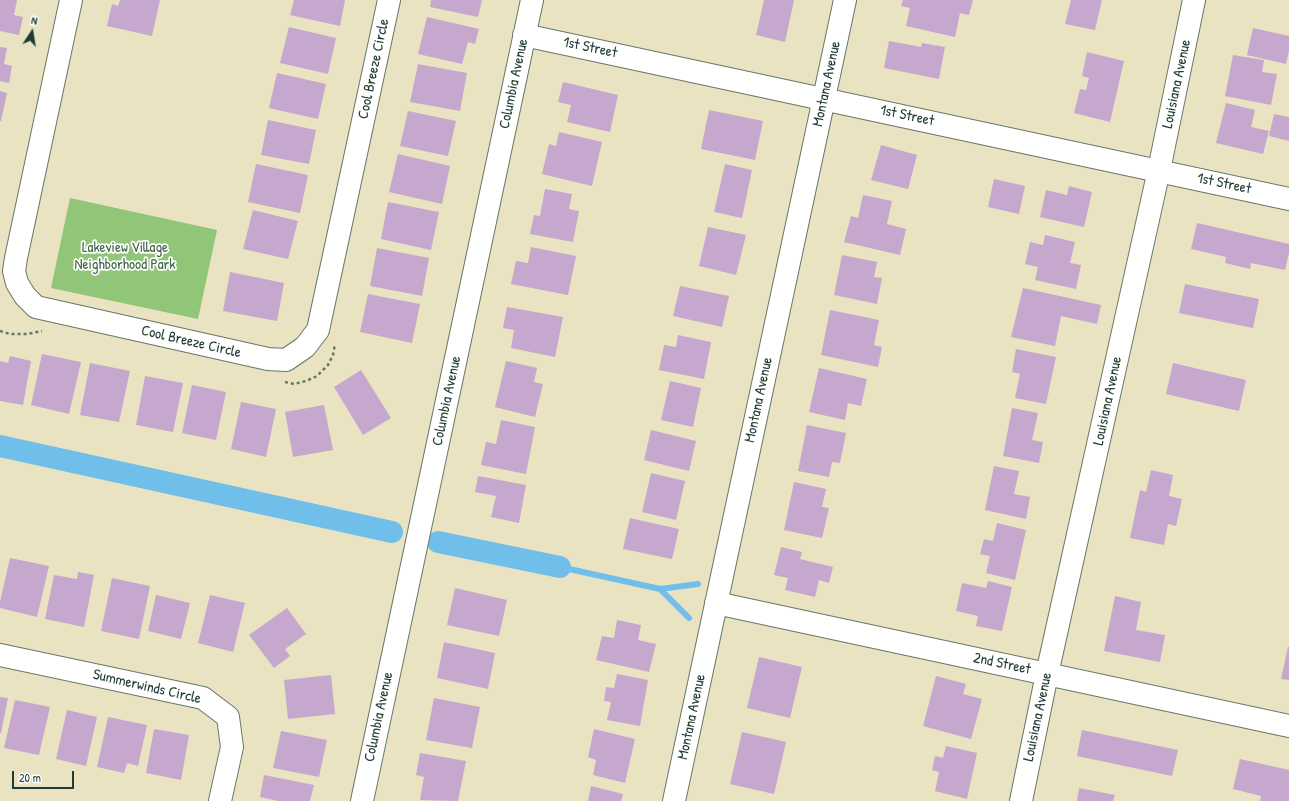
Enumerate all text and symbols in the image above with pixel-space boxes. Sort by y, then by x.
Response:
north arrow [12,12,52,52]
text: N [30,13,39,28]
street label: Cool Breeze Circle [355,17,393,121]
street label: 1st Street [561,34,619,62]
street label: Columbia Avenue [496,37,532,131]
street label: Louisiana Avenue [1159,38,1195,130]
street label: Montana Avenue [809,40,845,128]
street label: 1st Street [878,102,936,130]
street label: 1st Street [1195,170,1253,198]
park label: Lakeview Village Neighborhood Park [74,239,176,274]
street label: Cool Breeze Circle [139,322,243,362]
street label: Columbia Avenue [429,354,465,448]
street label: Louisiana Avenue [1090,355,1126,447]
street label: Montana Avenue [741,356,777,444]
street label: 2nd Street [972,649,1032,679]
street label: Summerwinds Circle [91,666,203,708]
street label: Columbia Avenue [361,670,397,764]
street label: Louisiana Avenue [1020,671,1056,763]
street label: Montana Avenue [674,673,710,761]
scale bar [14,763,76,789]
text: 20 m [19,769,41,786]

